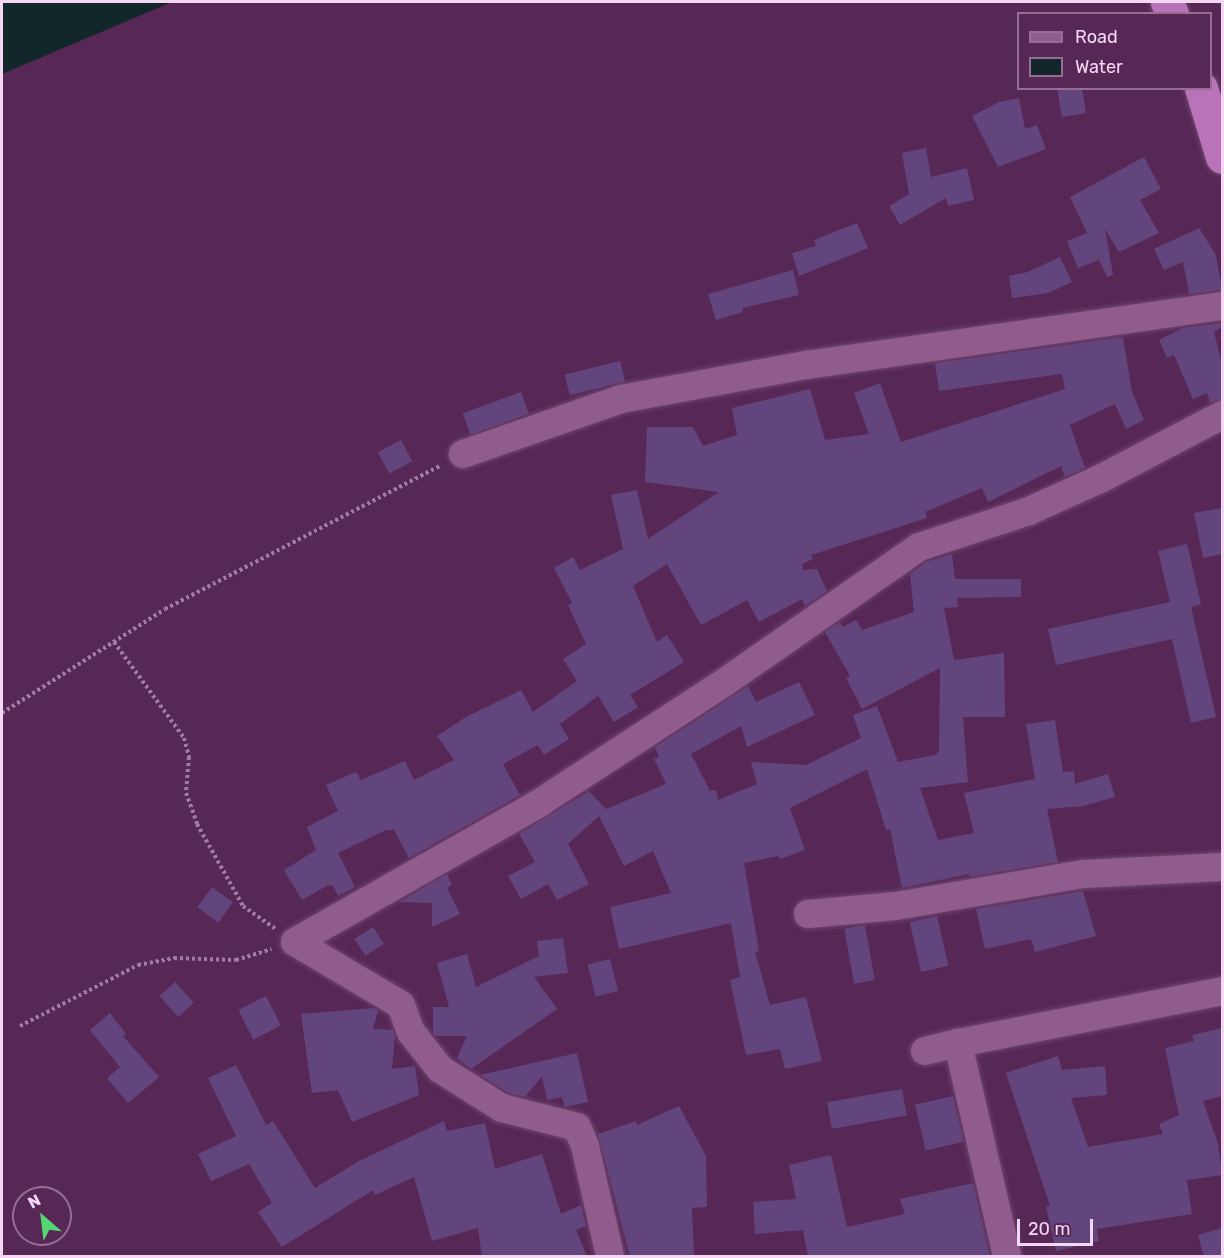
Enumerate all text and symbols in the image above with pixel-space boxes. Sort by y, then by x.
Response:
legend [1017,12,1212,90]
text: Road [1075,26,1118,48]
text: Water [1075,56,1123,78]
north arrow [12,1186,72,1246]
text: N [25,1190,44,1213]
scale bar [1020,1207,1096,1245]
text: 20 m [1028,1218,1070,1240]

